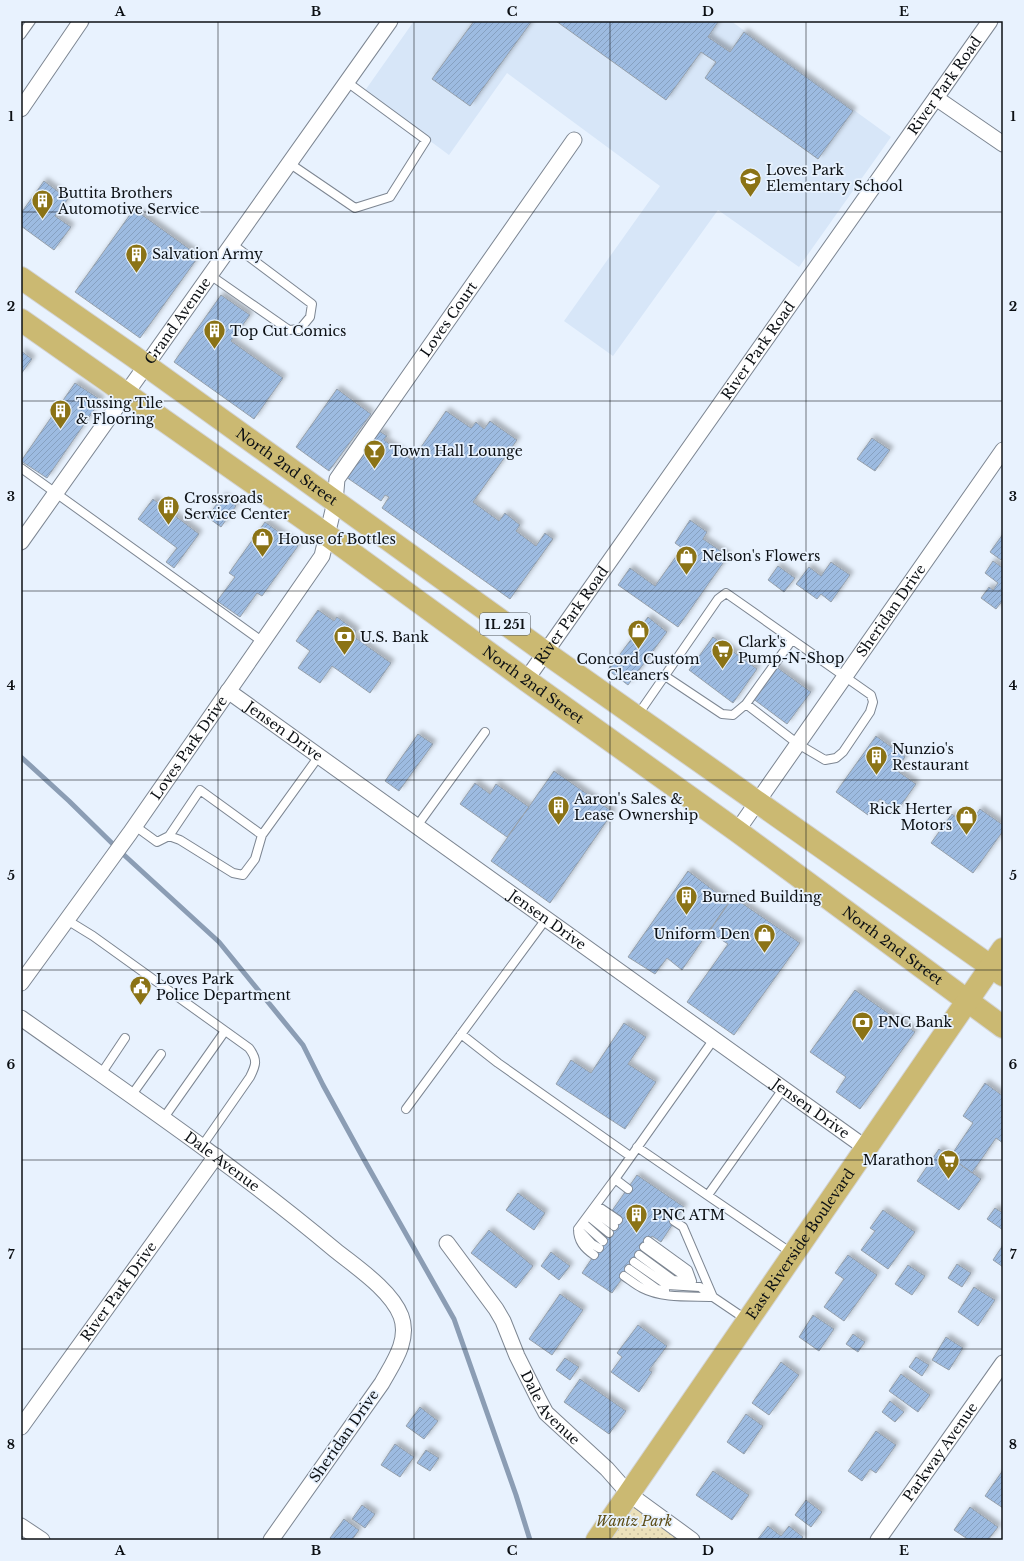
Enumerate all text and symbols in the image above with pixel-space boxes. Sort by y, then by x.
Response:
text: A [114,3,126,20]
text: B [311,3,321,20]
text: C [507,3,518,20]
text: D [702,3,714,20]
text: E [899,3,909,20]
street label: River Park Road [904,32,986,138]
text: 1 [8,108,14,125]
text: 1 [1010,108,1016,125]
place label: Loves Park Elementary School [766,161,903,195]
school or university icon: Loves Park Elementary School [737,165,763,198]
place label: Buttita Brothers Automotive Service [57,184,199,218]
building icon: Buttita Brothers Automotive Service [29,188,55,221]
building icon: Salvation Army [124,241,150,274]
place label: Salvation Army [152,245,263,263]
street label: Grand Avenue [141,274,215,368]
street label: Loves Court [416,278,482,360]
street label: River Park Road [717,297,799,403]
text: 2 [7,298,15,315]
text: 2 [1009,298,1017,315]
building icon: Top Cut Comics [201,318,227,351]
place label: Top Cut Comics [230,322,346,340]
place label: Tussing Tile & Flooring [76,394,163,428]
building icon: Tussing Tile & Flooring [48,398,74,431]
street label: North 2nd Street [233,424,342,510]
bar icon: Town Hall Lounge [361,438,387,471]
place label: Town Hall Lounge [390,442,523,460]
text: 3 [7,488,15,505]
text: 3 [1009,488,1017,505]
place label: Crossroads Service Center [184,489,290,523]
building icon: Crossroads Service Center [156,493,182,526]
shop icon: House of Bottles [250,526,276,559]
place label: House of Bottles [278,530,396,548]
shop icon: Nelson's Flowers [674,543,700,576]
place label: Nelson's Flowers [702,547,820,565]
street label: Sheridan Drive [852,561,930,660]
street label: River Park Road [531,562,613,668]
road number: IL 251 [480,613,530,635]
shop icon: Concord Custom Cleaners [625,618,651,651]
bank icon: U.S. Bank [331,624,357,657]
place label: U.S. Bank [360,628,429,646]
place label: Clark's Pump-N-Shop [738,633,844,667]
supermarket icon: Clark's Pump-N-Shop [710,637,736,670]
street label: North 2nd Street [479,642,588,728]
place label: Concord Custom Cleaners [576,650,700,684]
text: 4 [7,677,16,694]
text: 4 [1009,677,1018,694]
street label: Loves Park Drive [147,693,231,803]
street label: Jensen Drive [240,696,326,765]
place label: Nunzio's Restaurant [892,740,970,774]
building icon: Nunzio's Restaurant [864,744,890,777]
place label: Aaron's Sales & Lease Ownership [573,790,698,824]
building icon: Aaron's Sales & Lease Ownership [546,794,572,827]
place label: Rick Herter Motors [869,800,952,834]
shop icon: Rick Herter Motors [954,804,980,837]
text: 5 [7,867,15,884]
text: 5 [1009,867,1017,884]
building icon: Burned Building [674,884,700,917]
street label: Jensen Drive [504,885,590,954]
place label: Burned Building [702,888,822,906]
street label: North 2nd Street [839,903,947,989]
shop icon: Uniform Den [752,921,778,954]
place label: Uniform Den [653,925,750,943]
place label: Loves Park Police Department [156,970,292,1004]
public building icon: Loves Park Police Department [128,974,154,1007]
bank icon: PNC Bank [849,1009,875,1042]
place label: PNC Bank [878,1013,952,1031]
text: 6 [7,1056,16,1073]
text: 6 [1009,1056,1018,1073]
street label: Jensen Drive [767,1074,853,1142]
street label: Dale Avenue [181,1128,263,1195]
supermarket icon: Marathon [936,1147,962,1180]
place label: Marathon [863,1151,934,1169]
street label: East Riverside Boulevard [742,1165,859,1323]
building icon: PNC ATM [624,1202,650,1235]
place label: PNC ATM [652,1206,725,1224]
street label: River Park Drive [77,1238,161,1345]
text: 7 [8,1246,15,1263]
text: 7 [1010,1246,1017,1263]
street label: Dale Avenue [517,1368,584,1449]
street label: Sheridan Drive [305,1386,383,1486]
street label: Parkway Avenue [899,1399,981,1505]
text: 8 [7,1436,15,1453]
text: 8 [1009,1436,1017,1453]
park label: Wantz Park [596,1512,672,1530]
text: A [114,1542,126,1559]
text: B [311,1542,321,1559]
text: C [507,1542,518,1559]
text: D [702,1542,714,1559]
text: E [899,1542,909,1559]

